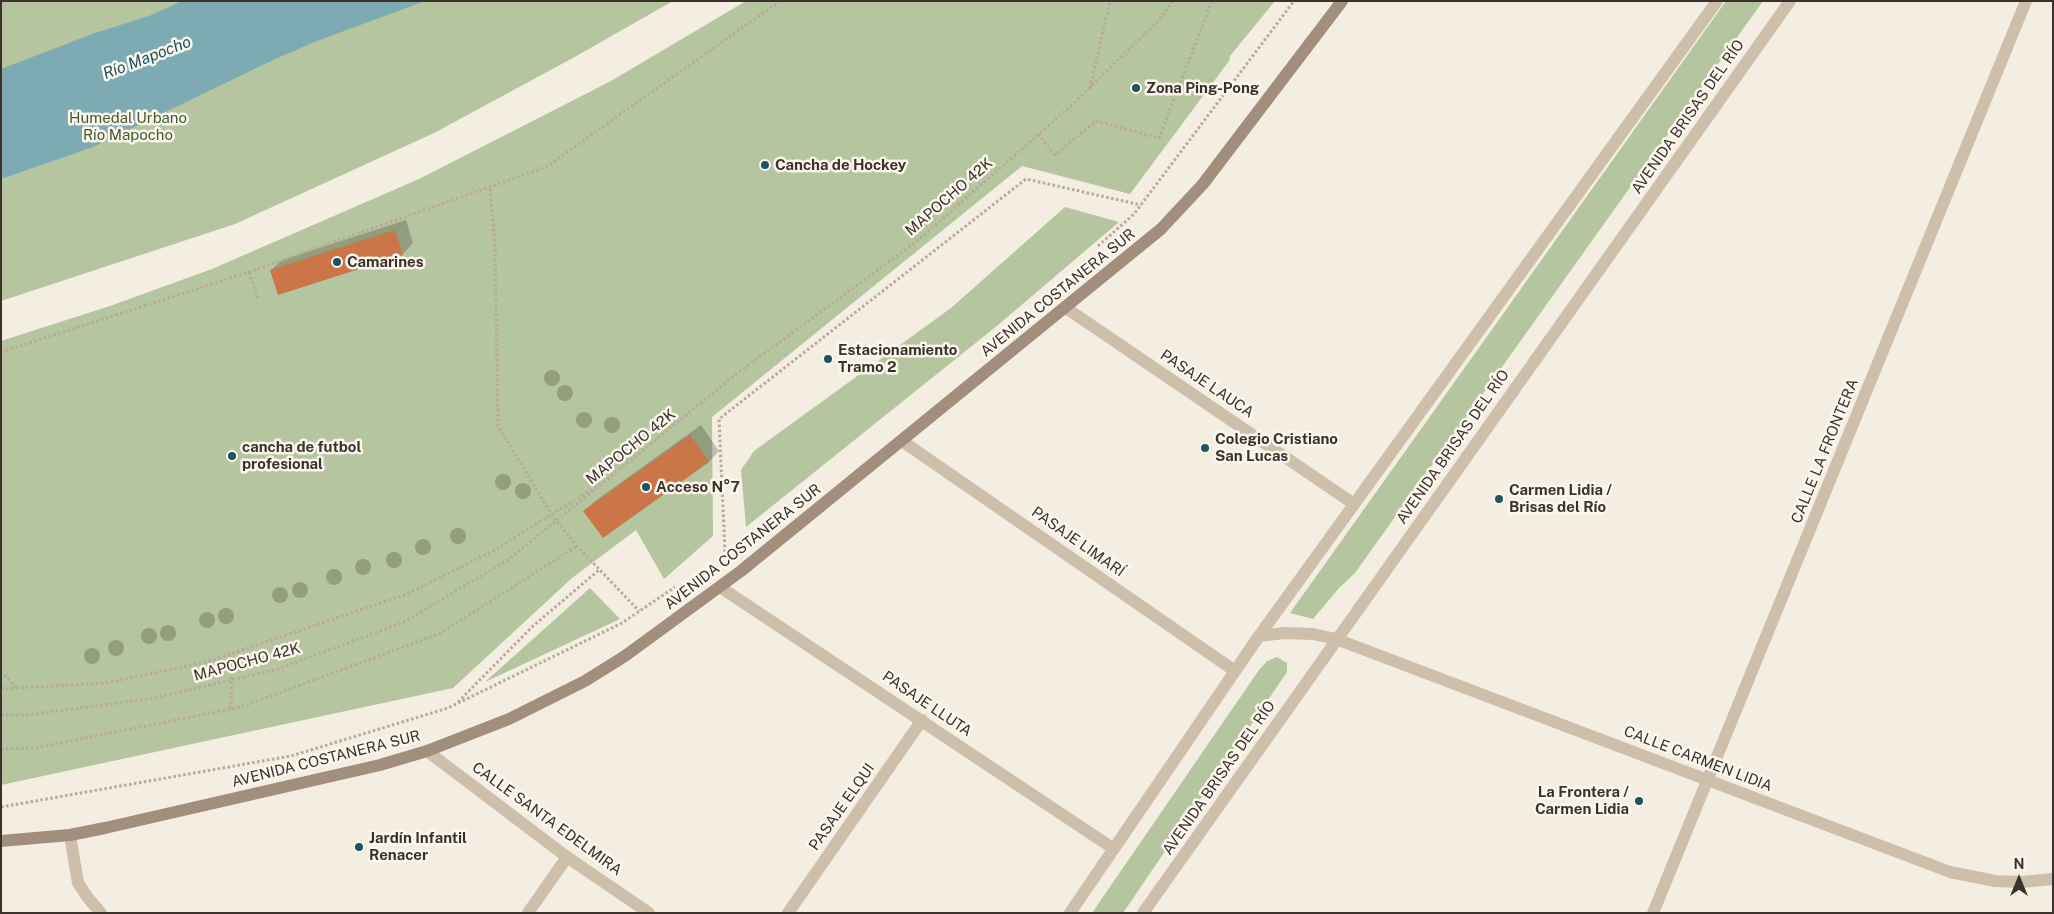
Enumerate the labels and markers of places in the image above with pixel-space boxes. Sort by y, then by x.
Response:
place label: Zona Ping-Pong [1146,79,1259,97]
marker: Zona Ping-Pong [1130,82,1142,94]
place label: Cancha de Hockey [775,156,906,174]
marker: Cancha de Hockey [759,159,771,171]
place label: Camarines [347,253,424,271]
marker: Camarines [331,256,343,268]
place label: Estacionamiento Tramo 2 [838,341,958,376]
marker: Estacionamiento Tramo 2 [822,353,834,365]
place label: Colegio Cristiano San Lucas [1215,430,1338,465]
place label: cancha de futbol profesional [242,438,361,473]
marker: Colegio Cristiano San Lucas [1199,442,1211,454]
marker: cancha de futbol profesional [226,450,238,462]
place label: Acceso N°7 [656,478,740,496]
marker: Acceso N°7 [640,481,652,493]
place label: Carmen Lidia / Brisas del Río [1509,481,1612,516]
marker: Carmen Lidia / Brisas del Río [1493,493,1505,505]
place label: La Frontera / Carmen Lidia [1535,783,1629,818]
marker: La Frontera / Carmen Lidia [1633,795,1645,807]
place label: Jardín Infantil Renacer [369,829,467,864]
marker: Jardín Infantil Renacer [353,841,365,853]

